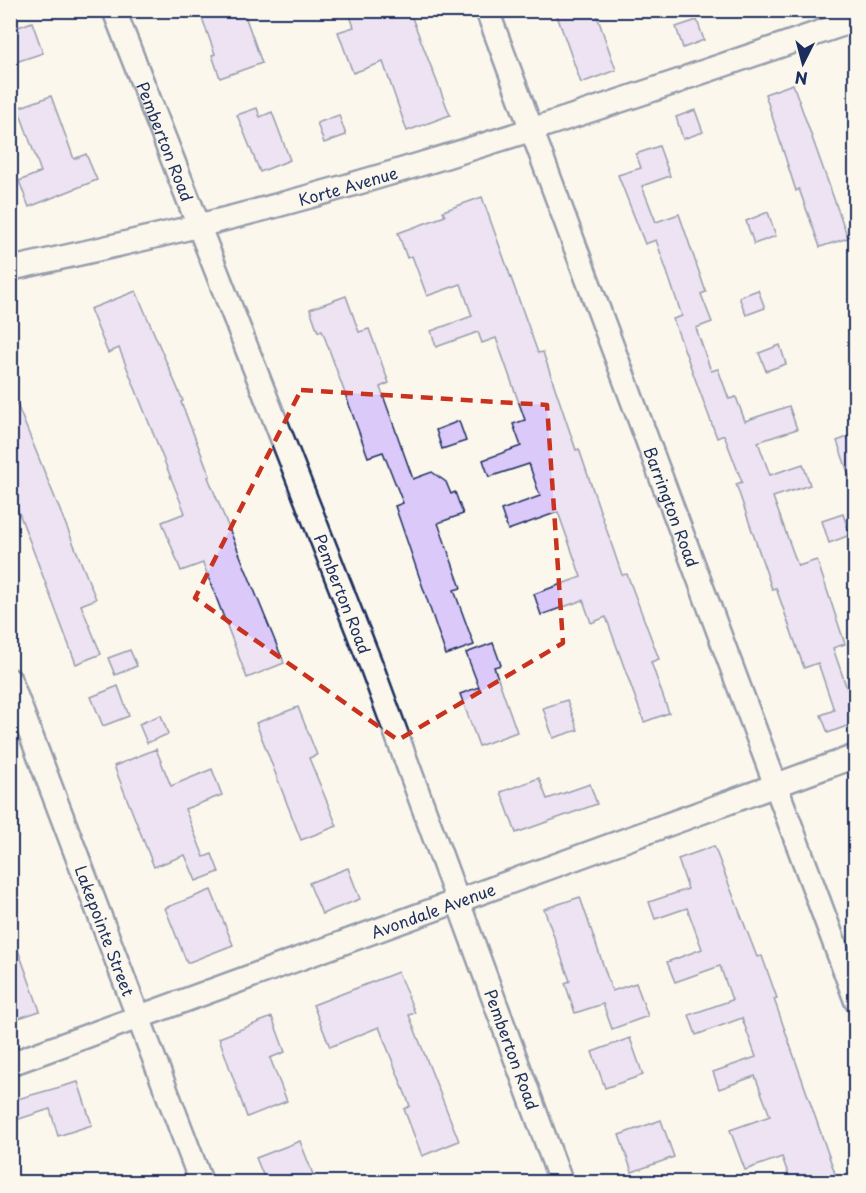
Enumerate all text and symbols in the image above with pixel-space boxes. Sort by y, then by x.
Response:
north arrow [773,33,833,93]
text: N [794,66,809,92]
street label: Pemberton Road [131,78,200,205]
street label: Korte Avenue [296,160,400,211]
street label: Barrington Road [639,443,705,570]
street label: Pemberton Road [309,530,377,657]
street label: Lakepointe Street [70,862,141,1000]
street label: Avondale Avenue [367,876,499,944]
street label: Pemberton Road [479,985,545,1113]

